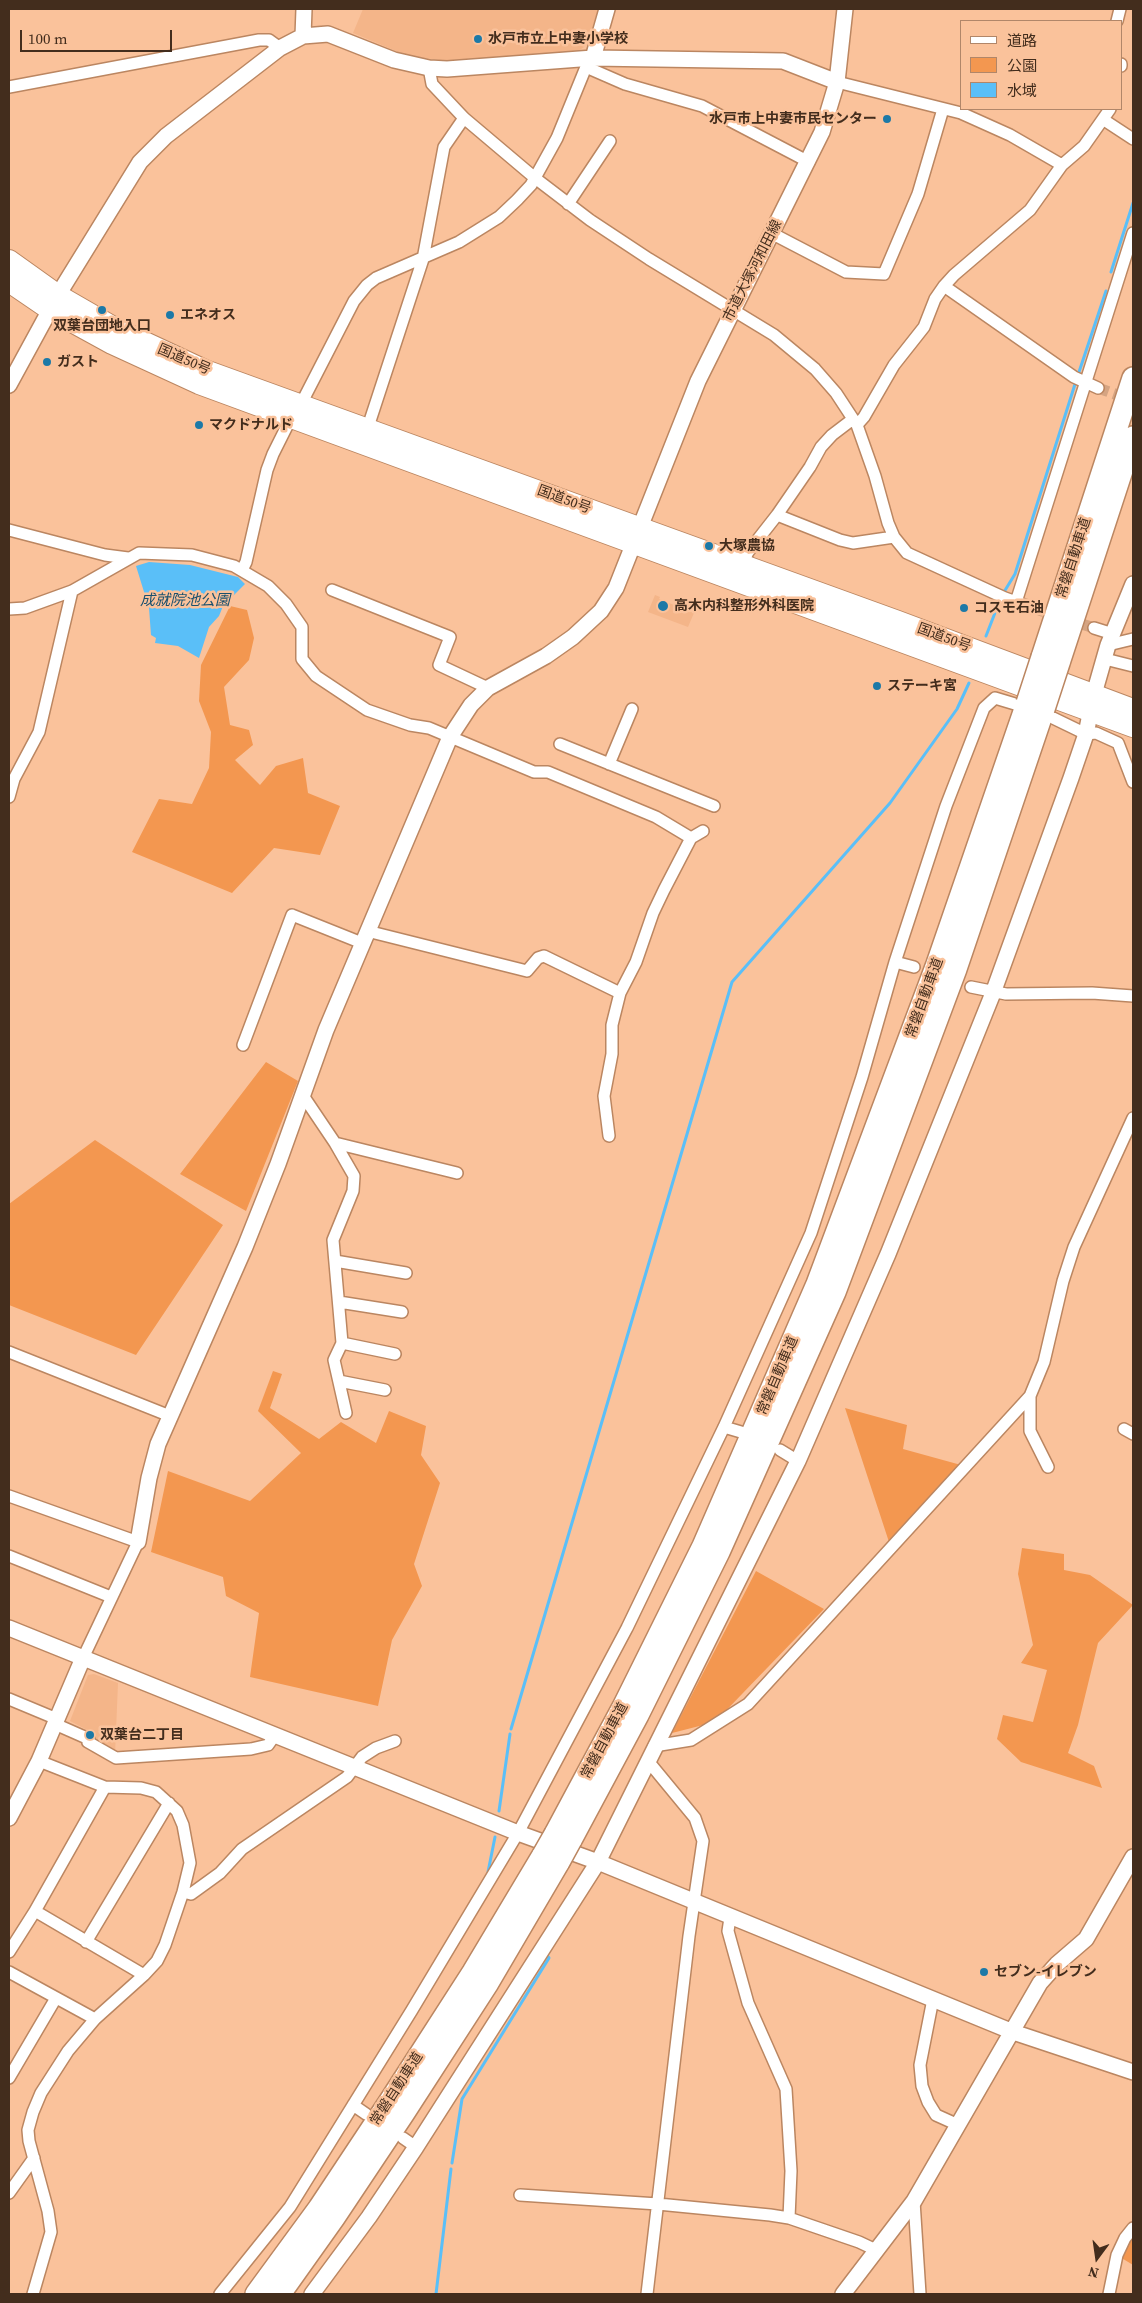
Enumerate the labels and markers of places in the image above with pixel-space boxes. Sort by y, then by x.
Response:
place label: 水戸市立上中妻小学校 [488,31,628,47]
marker: 水戸市立上中妻小学校 [472,33,484,45]
place label: 水戸市上中妻市民センター [709,111,877,127]
marker: 水戸市上中妻市民センター [881,113,893,125]
marker: 双葉台団地入口 [96,304,108,316]
place label: エネオス [180,307,236,323]
marker: エネオス [164,309,176,321]
place label: 双葉台団地入口 [53,318,151,334]
place label: ガスト [57,354,99,370]
marker: ガスト [41,356,53,368]
place label: マクドナルド [209,417,293,433]
marker: マクドナルド [193,419,205,431]
place label: 大塚農協 [719,538,775,554]
marker: 大塚農協 [703,540,715,552]
place label: 高木内科整形外科医院 [674,598,814,614]
marker: 高木内科整形外科医院 [656,599,670,613]
place label: コスモ石油 [974,600,1044,616]
marker: コスモ石油 [958,602,970,614]
place label: ステーキ宮 [887,678,957,694]
marker: ステーキ宮 [871,680,883,692]
place label: 双葉台二丁目 [100,1727,184,1743]
marker: 双葉台二丁目 [84,1729,96,1741]
place label: セブン-イレブン [994,1964,1097,1980]
marker: セブン-イレブン [978,1966,990,1978]

